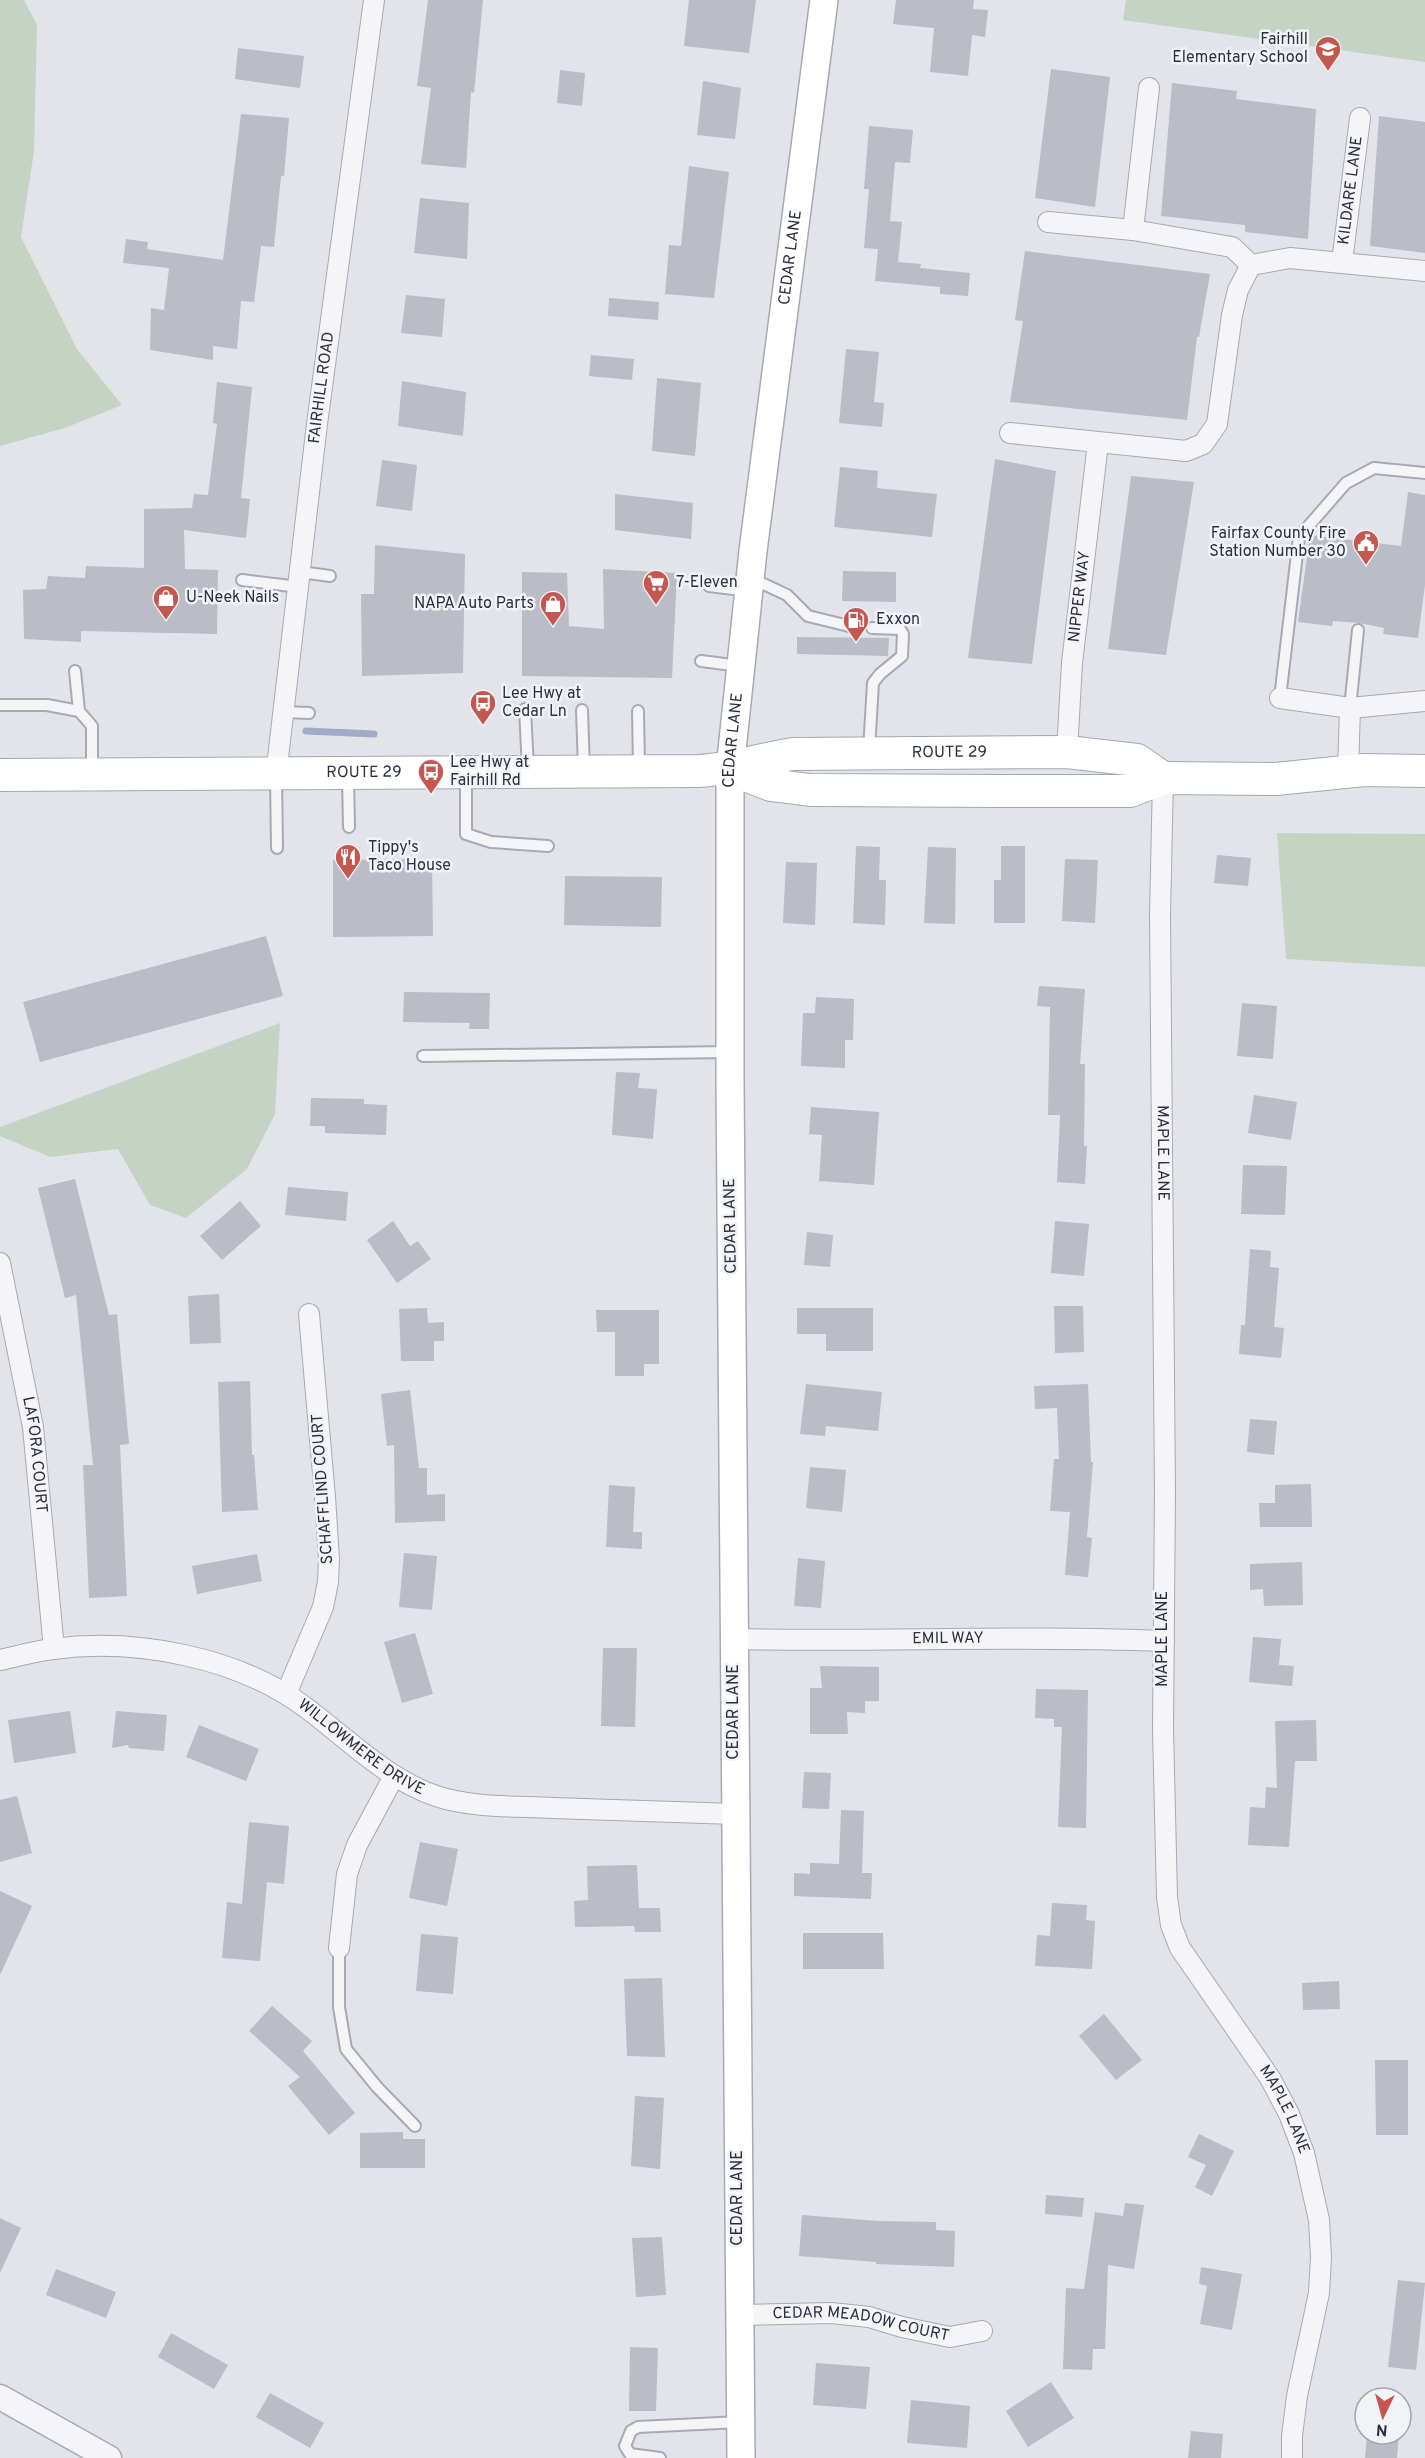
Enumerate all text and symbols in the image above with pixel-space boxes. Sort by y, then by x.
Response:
place label: Fairhill Elementary School [1172,30,1308,68]
school or university icon: Fairhill Elementary School [1313,34,1343,72]
street label: KILDARE LANE [1334,135,1368,246]
street label: CEDAR LANE [775,209,807,306]
street label: FAIRHILL ROAD [305,331,339,445]
place label: Fairfax County Fire Station Number 30 [1209,524,1346,562]
public building icon: Fairfax County Fire Station Number 30 [1351,528,1381,566]
street label: NIPPER WAY [1065,550,1095,643]
supermarket icon: 7-Eleven [641,568,671,606]
place label: 7-Eleven [676,573,738,593]
shop icon: U-Neek Nails [151,583,181,621]
place label: U-Neek Nails [186,588,279,608]
shop icon: NAPA Auto Parts [538,589,568,627]
place label: NAPA Auto Parts [414,594,534,614]
fuel station icon: Exxon [841,605,871,643]
place label: Exxon [876,610,920,630]
place label: Lee Hwy at Cedar Ln [502,684,581,722]
bus stop icon: Lee Hwy at Cedar Ln [468,688,498,726]
street label: CEDAR LANE [720,692,748,788]
street label: ROUTE 29 [912,743,987,763]
place label: Lee Hwy at Fairhill Rd [450,753,529,791]
bus stop icon: Lee Hwy at Fairhill Rd [416,757,446,795]
street label: ROUTE 29 [326,763,402,783]
place label: Tippy's Taco House [368,838,451,876]
restaurant icon: Tippy's Taco House [333,842,363,880]
street label: MAPLE LANE [1152,1105,1172,1201]
street label: CEDAR LANE [720,1178,742,1274]
street label: LAFORA COURT [17,1395,51,1514]
street label: SCHAFFLIND COURT [308,1413,338,1565]
street label: MAPLE LANE [1153,1591,1173,1687]
street label: EMIL WAY [912,1629,984,1649]
street label: CEDAR LANE [724,1664,744,1760]
street label: WILLOWMERE DRIVE [294,1695,428,1800]
street label: MAPLE LANE [1254,2061,1313,2157]
street label: CEDAR LANE [728,2150,748,2246]
street label: CEDAR MEADOW COURT [772,2303,951,2347]
north arrow [1353,2386,1413,2446]
text: N [1375,2418,1388,2439]

